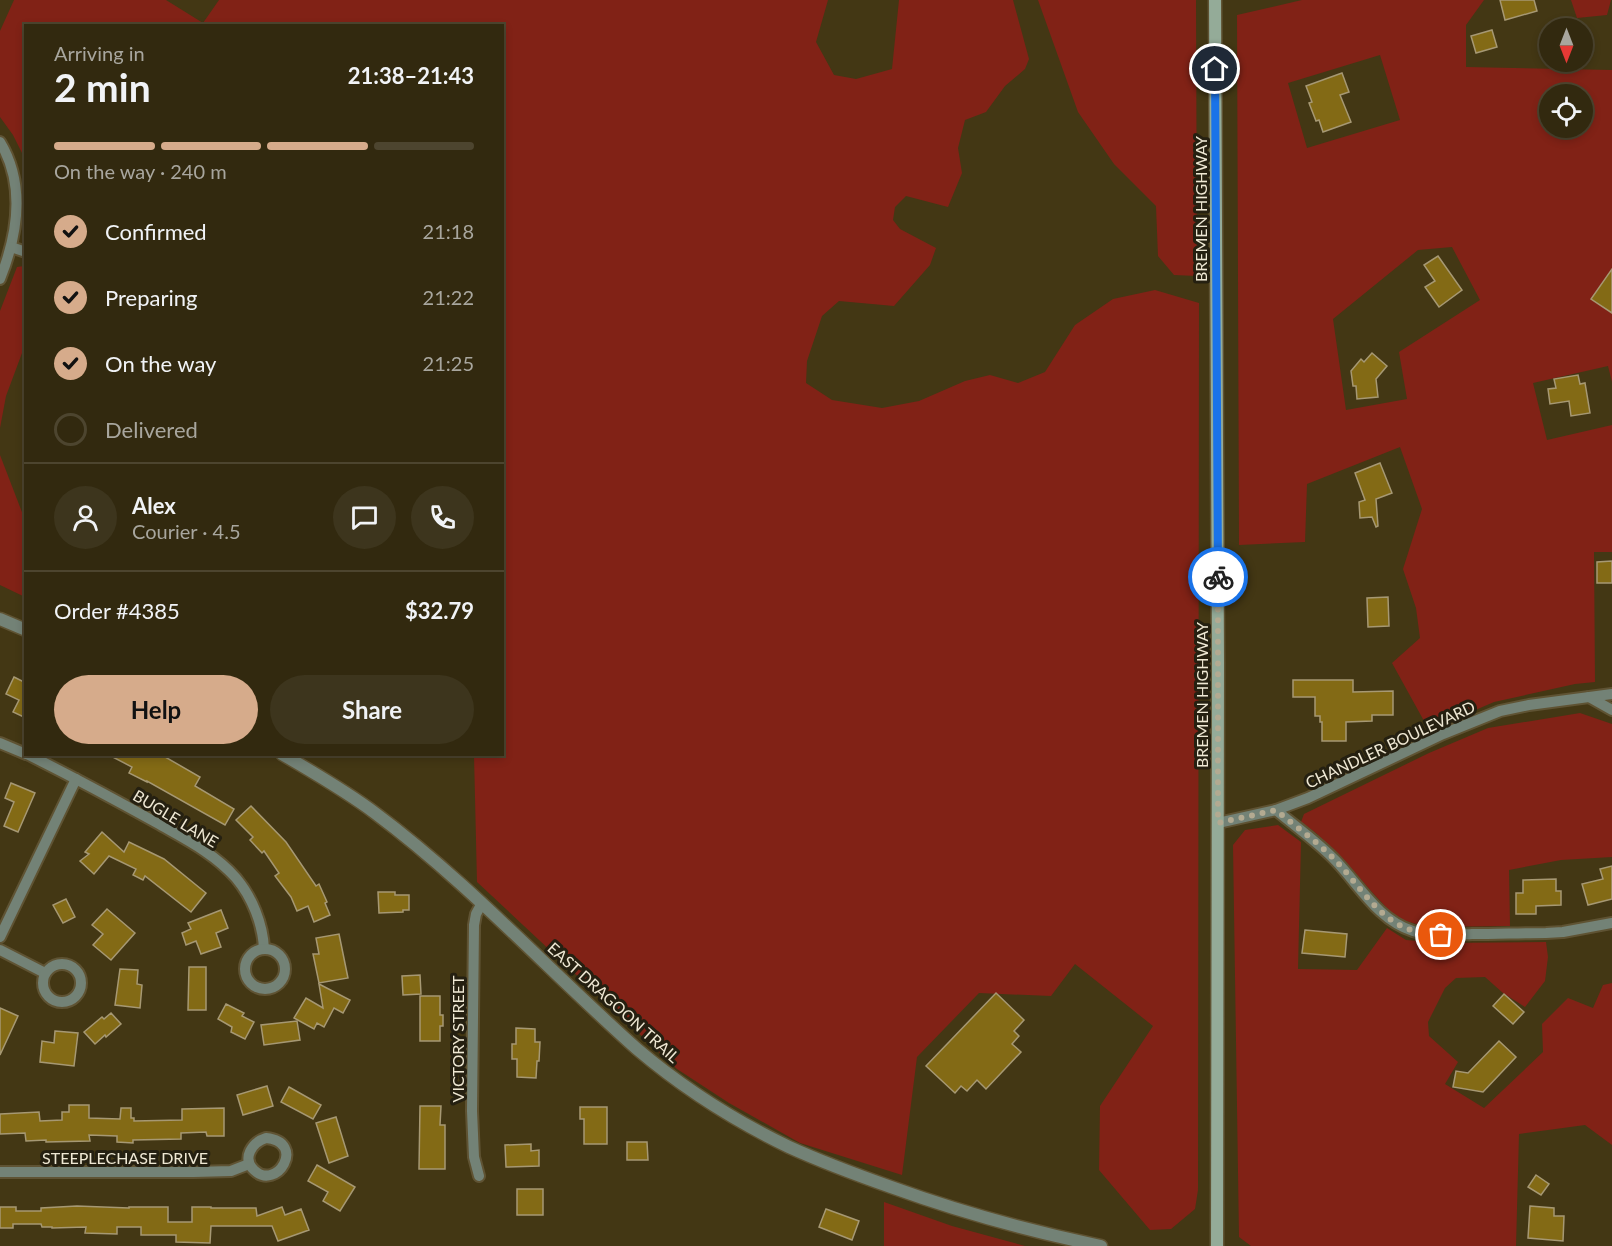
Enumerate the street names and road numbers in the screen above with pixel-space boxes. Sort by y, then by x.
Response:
street label: BREMEN HIGHWAY [1191,136,1210,282]
street label: BREMEN HIGHWAY [1192,622,1211,768]
street label: CHANDLER BOULEVARD [1302,696,1478,792]
street label: BUGLE LANE [130,785,222,851]
street label: EAST DRAGOON TRAIL [544,938,684,1066]
street label: VICTORY STREET [448,975,467,1102]
street label: STEEPLECHASE DRIVE [42,1148,208,1167]

